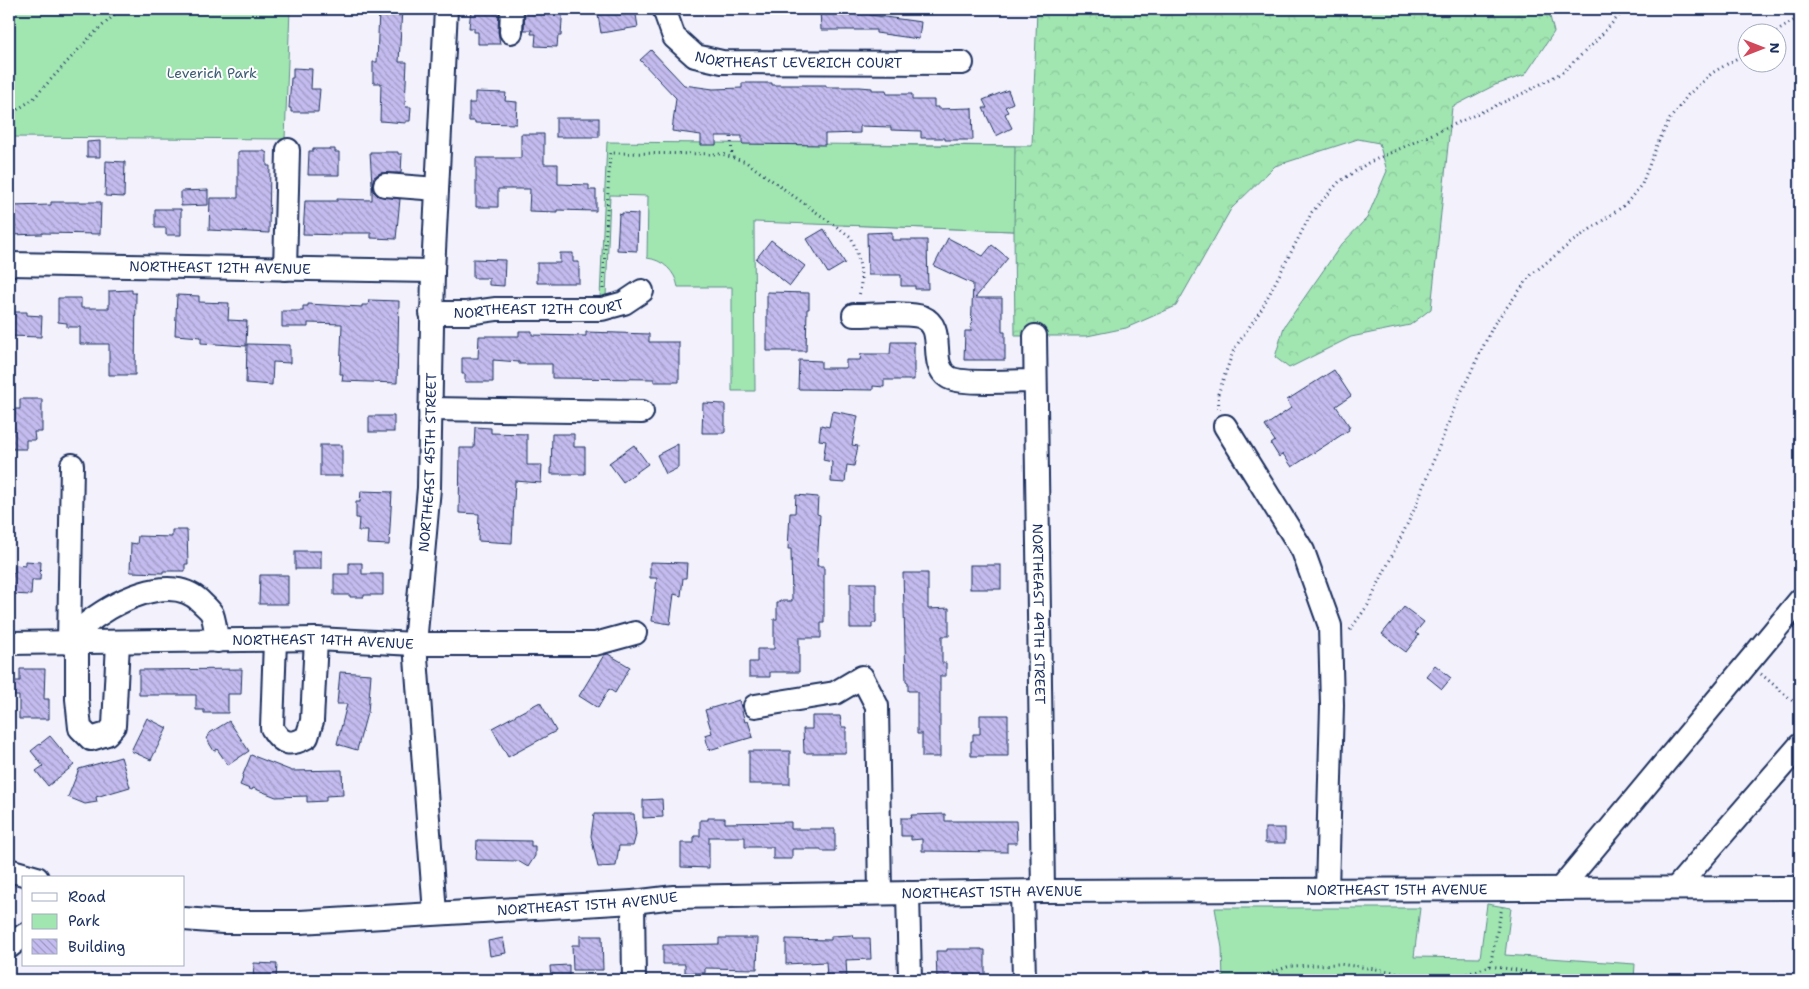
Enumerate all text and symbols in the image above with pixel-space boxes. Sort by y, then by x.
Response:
north arrow [1736,22,1786,72]
text: N [1766,42,1784,54]
street label: NORTHEAST LEVERICH COURT [693,47,903,72]
park label: Leverich Park [167,64,257,82]
street label: NORTHEAST 12TH AVENUE [129,257,311,278]
street label: NORTHEAST 12TH COURT [453,294,626,322]
street label: NORTHEAST 45TH STREET [414,372,440,553]
street label: NORTHEAST 49TH STREET [1029,523,1049,705]
street label: NORTHEAST 14TH AVENUE [232,630,414,653]
legend [22,876,185,966]
street label: NORTHEAST 15TH AVENUE [1306,880,1488,899]
street label: NORTHEAST 15TH AVENUE [901,882,1083,902]
text: Road [68,887,106,907]
street label: NORTHEAST 15TH AVENUE [496,888,679,919]
text: Park [68,911,100,931]
text: Building [68,937,125,957]

